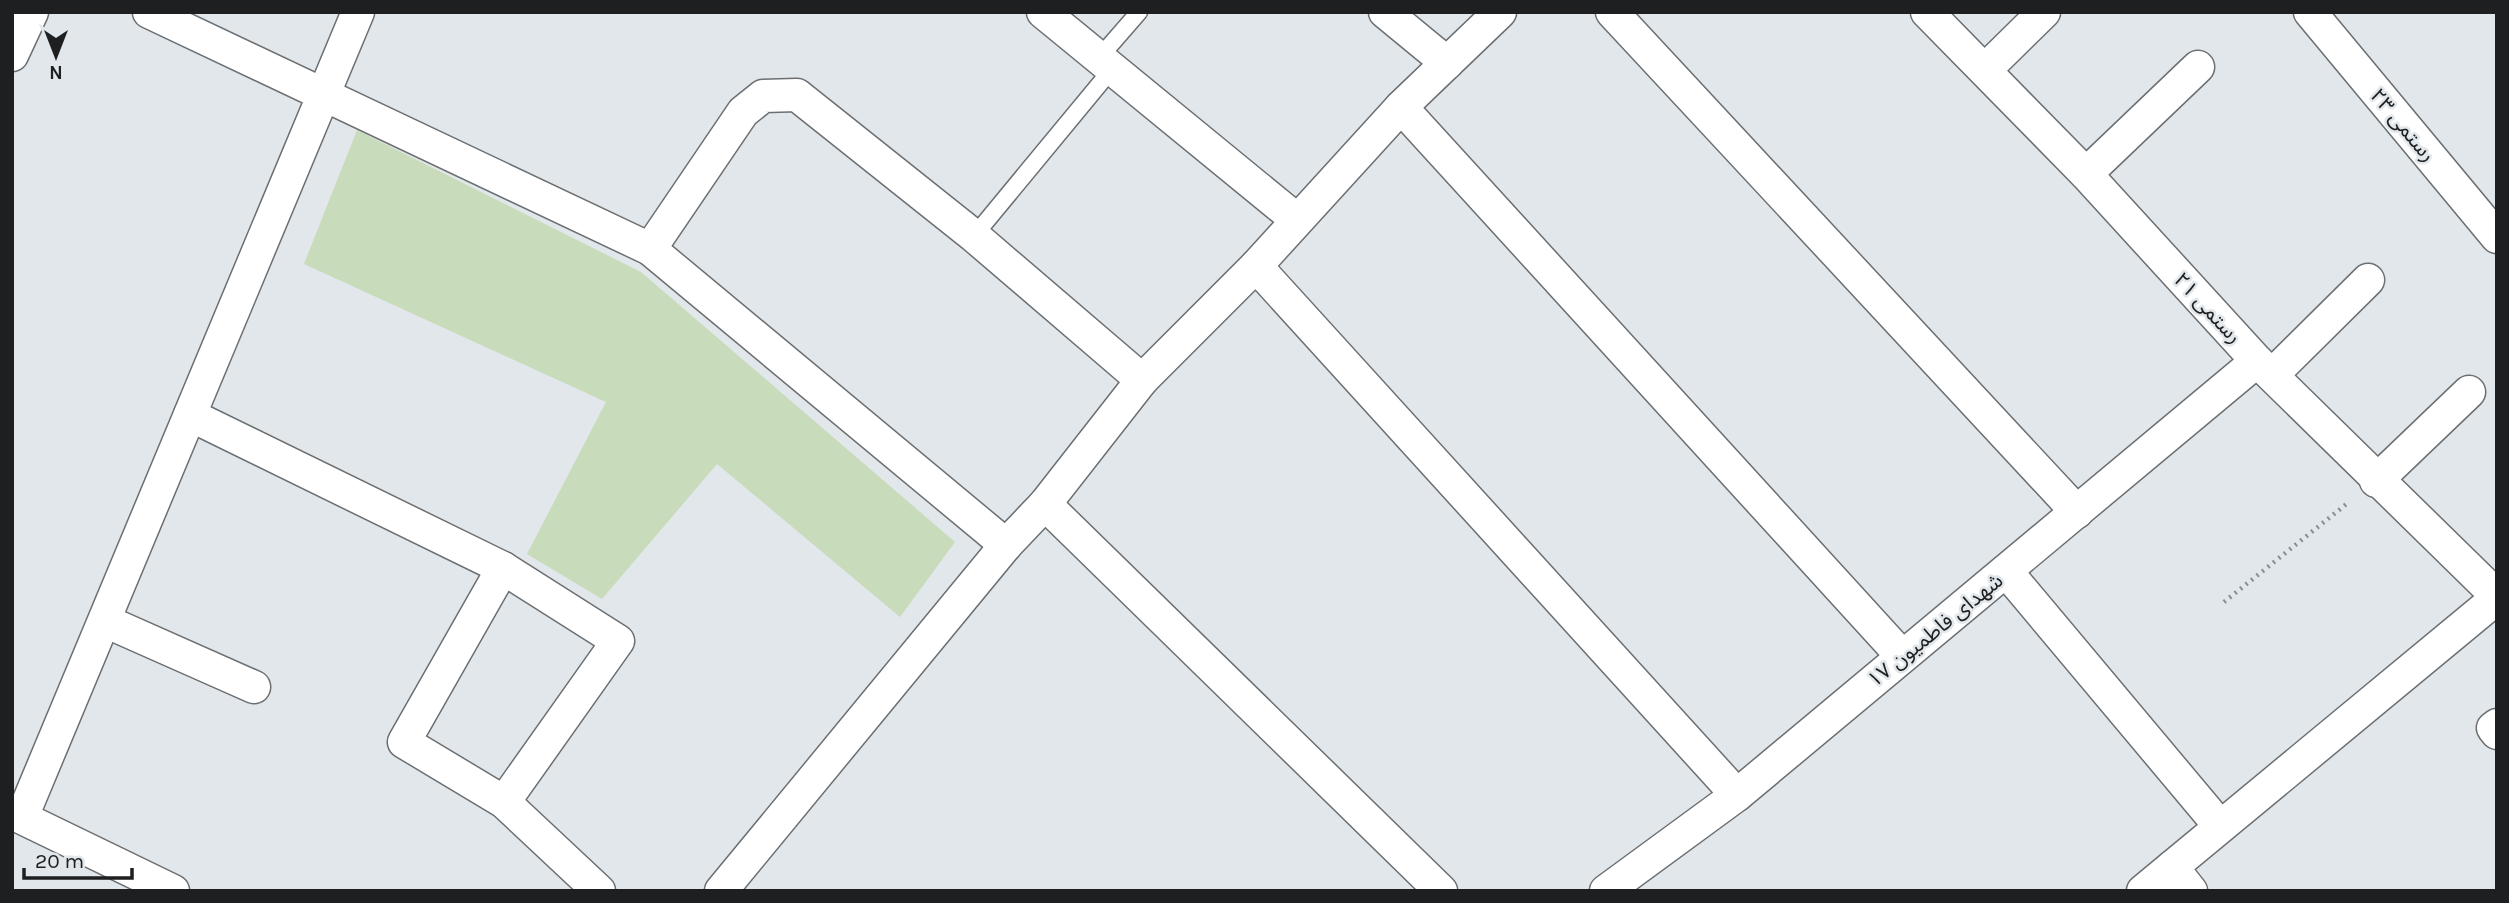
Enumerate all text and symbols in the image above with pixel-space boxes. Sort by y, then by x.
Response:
north arrow [21,21,91,91]
text: N [49,61,63,83]
street label: رستمی ۲۳ [2366,84,2440,166]
street label: رستمی ۲۱ [2169,268,2247,348]
street label: شهدای فاطمیون ۱۷ [1862,568,2008,692]
scale bar [24,836,133,880]
text: 20 m [35,849,84,873]

